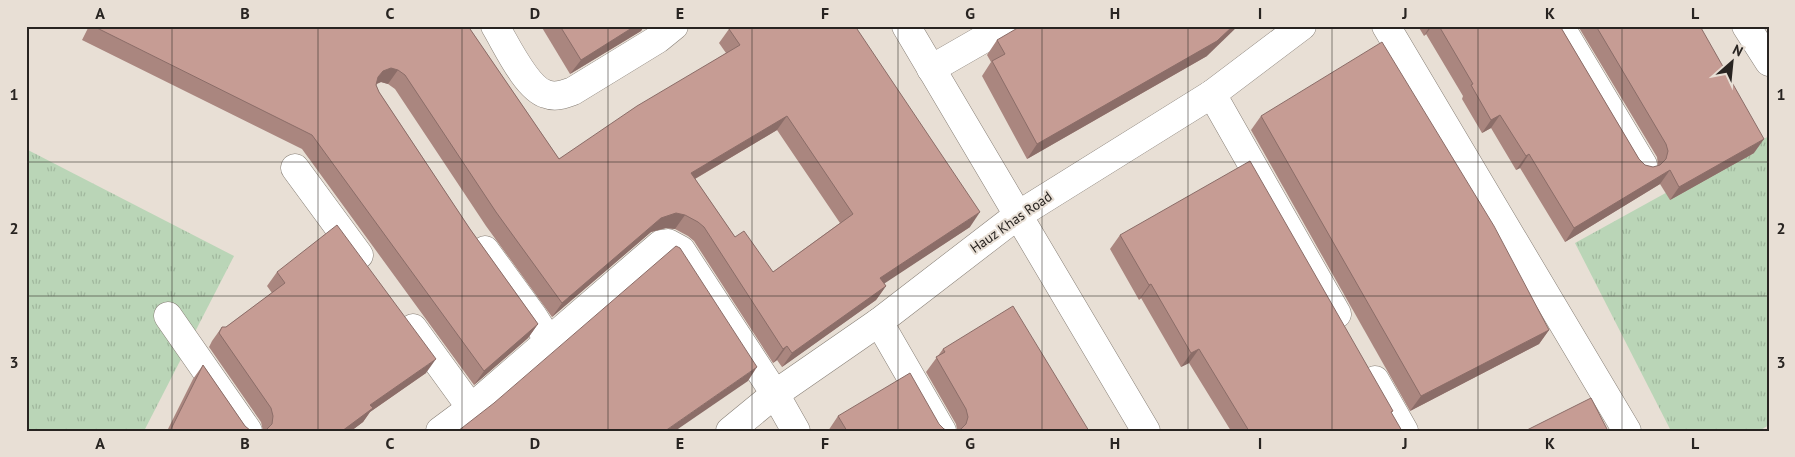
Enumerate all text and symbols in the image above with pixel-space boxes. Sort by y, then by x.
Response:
text: A [95,3,105,23]
text: B [240,3,250,23]
text: C [386,3,395,23]
text: D [530,3,540,23]
text: E [676,3,684,23]
text: F [821,3,829,23]
text: G [965,3,975,23]
text: H [1110,3,1120,23]
text: I [1258,3,1262,23]
text: J [1401,3,1408,23]
text: K [1545,3,1555,23]
text: L [1691,3,1700,23]
north arrow [1708,38,1758,88]
text: N [1730,40,1746,61]
text: 1 [9,84,19,104]
text: 1 [1776,84,1786,104]
street label: Hauz Khas Road [967,187,1055,257]
text: 2 [9,218,19,238]
text: 2 [1776,218,1786,238]
text: 3 [9,352,19,372]
text: 3 [1776,352,1786,372]
text: A [95,433,105,453]
text: B [240,433,250,453]
text: C [386,433,395,453]
text: D [530,433,540,453]
text: E [676,433,684,453]
text: F [821,433,829,453]
text: G [965,433,975,453]
text: H [1110,433,1120,453]
text: I [1258,433,1262,453]
text: J [1401,433,1408,453]
text: K [1545,433,1555,453]
text: L [1691,433,1700,453]

